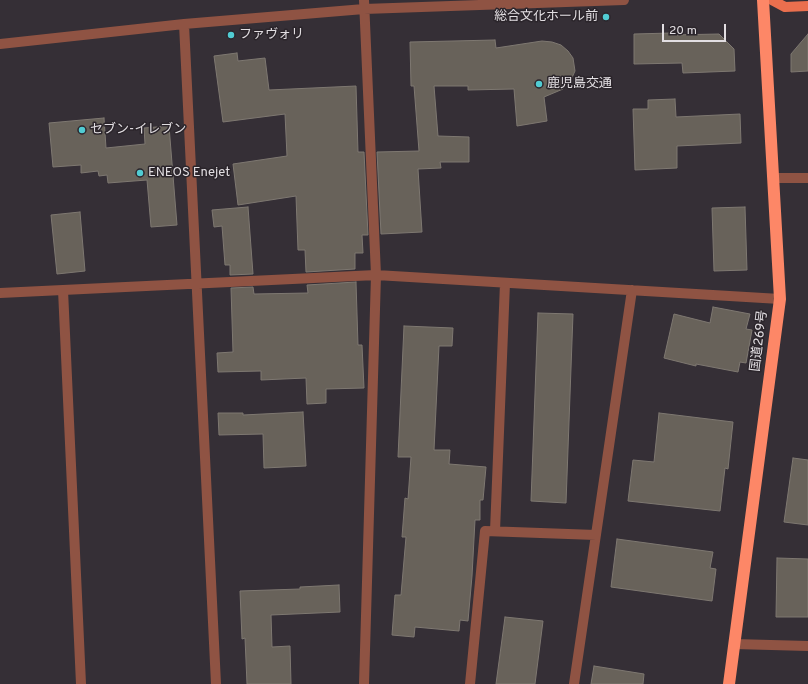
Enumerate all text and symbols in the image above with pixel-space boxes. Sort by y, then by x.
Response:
place label: 総合文化ホール前 [494,9,598,25]
marker: 総合文化ホール前 [601,12,611,22]
scale bar [664,16,728,42]
text: 20 m [669,23,697,39]
place label: ファヴォリ [239,27,304,43]
marker: ファヴォリ [226,30,236,40]
place label: 鹿児島交通 [547,76,612,92]
marker: 鹿児島交通 [534,79,544,89]
place label: セブン-イレブン [90,122,186,138]
marker: セブン-イレブン [77,125,87,135]
place label: ENEOS Enejet [148,165,230,181]
marker: ENEOS Enejet [135,168,145,178]
street label: 国道269号 [748,309,772,373]

